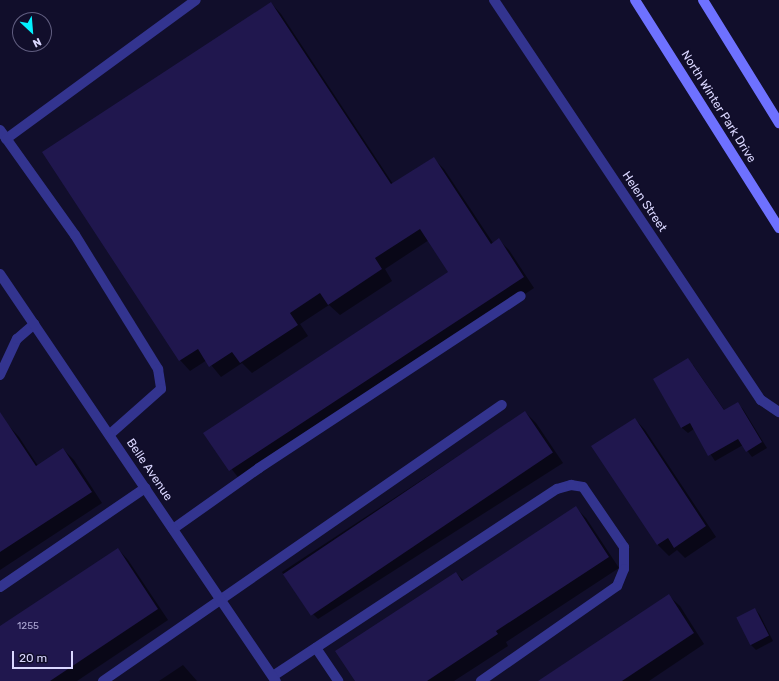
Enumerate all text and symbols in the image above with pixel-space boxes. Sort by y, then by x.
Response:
north arrow [12,12,52,52]
text: N [31,35,43,50]
street label: North Winter Park Drive [677,48,759,166]
street label: Helen Street [619,169,669,235]
street label: Belle Avenue [123,436,175,504]
house number: 1255 [17,621,39,633]
scale bar [14,643,75,669]
text: 20 m [19,651,47,665]

